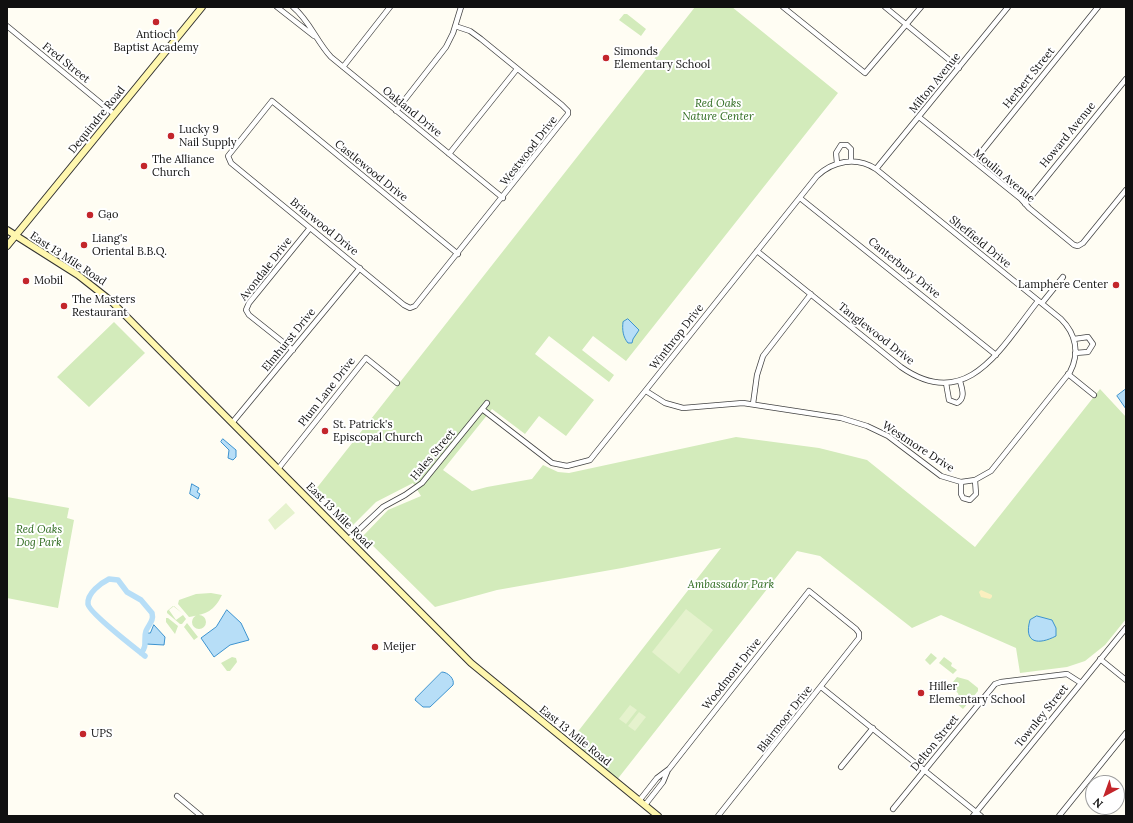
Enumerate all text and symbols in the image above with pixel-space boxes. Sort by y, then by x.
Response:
marker: Antioch Baptist Academy [151,17,161,27]
place label: Antioch Baptist Academy [113,28,199,54]
street label: Fred Street [40,40,92,86]
place label: Simonds Elementary School [614,45,710,71]
street label: Herbert Street [1000,45,1058,111]
street label: Milton Avenue [907,50,963,116]
marker: Simonds Elementary School [601,53,611,63]
street label: Dequindre Road [66,84,128,156]
street label: Oakland Drive [380,84,444,140]
park label: Red Oaks Nature Center [682,97,754,123]
street label: Howard Avenue [1038,100,1098,170]
street label: Westwood Drive [498,114,560,188]
place label: Lucky 9 Nail Supply [179,123,237,149]
marker: Lucky 9 Nail Supply [166,131,176,141]
street label: Castlewood Drive [332,138,410,204]
street label: Moulin Avenue [971,147,1037,205]
place label: The Alliance Church [152,153,215,179]
marker: The Alliance Church [139,161,149,171]
street label: Briarwood Drive [287,196,361,258]
place label: Gạo [98,208,118,222]
marker: Gạo [85,210,95,220]
street label: Sheffield Drive [947,213,1013,271]
street label: East 13 Mile Road [27,229,109,289]
place label: Liang's Oriental B.B.Q. [92,232,167,258]
street label: Avondale Drive [237,235,295,303]
street label: Canterbury Drive [865,235,943,301]
marker: Liang's Oriental B.B.Q. [79,240,89,250]
place label: Mobil [34,274,63,288]
marker: Mobil [21,276,31,286]
place label: Lamphere Center [1018,278,1108,292]
marker: Lamphere Center [1111,280,1121,290]
place label: The Masters Restaurant [72,293,135,319]
street label: Tanglewood Drive [835,300,917,368]
marker: The Masters Restaurant [59,301,69,311]
street label: Winthrop Drive [647,302,707,372]
street label: Elmhurst Drive [260,306,318,374]
street label: Plum Lane Drive [296,355,358,429]
place label: St. Patrick's Episcopal Church [333,418,423,444]
street label: Westmore Drive [880,419,956,475]
marker: St. Patrick's Episcopal Church [320,426,330,436]
street label: Hales Street [408,427,458,483]
street label: East 13 Mile Road [303,480,375,552]
park label: Red Oaks Dog Park [16,523,62,549]
park label: Ambassador Park [688,578,774,592]
street label: Woodmont Drive [700,635,764,713]
place label: Meijer [383,640,416,654]
marker: Meijer [370,642,380,652]
place label: Hiller Elementary School [929,680,1025,706]
street label: Townley Street [1013,682,1071,750]
street label: Blairmoor Drive [755,683,815,755]
marker: Hiller Elementary School [916,688,926,698]
street label: East 13 Mile Road [537,703,613,769]
street label: Delton Street [908,712,962,774]
place label: UPS [91,727,112,741]
marker: UPS [78,729,88,739]
north arrow [1085,775,1125,815]
text: N [1090,795,1106,811]

